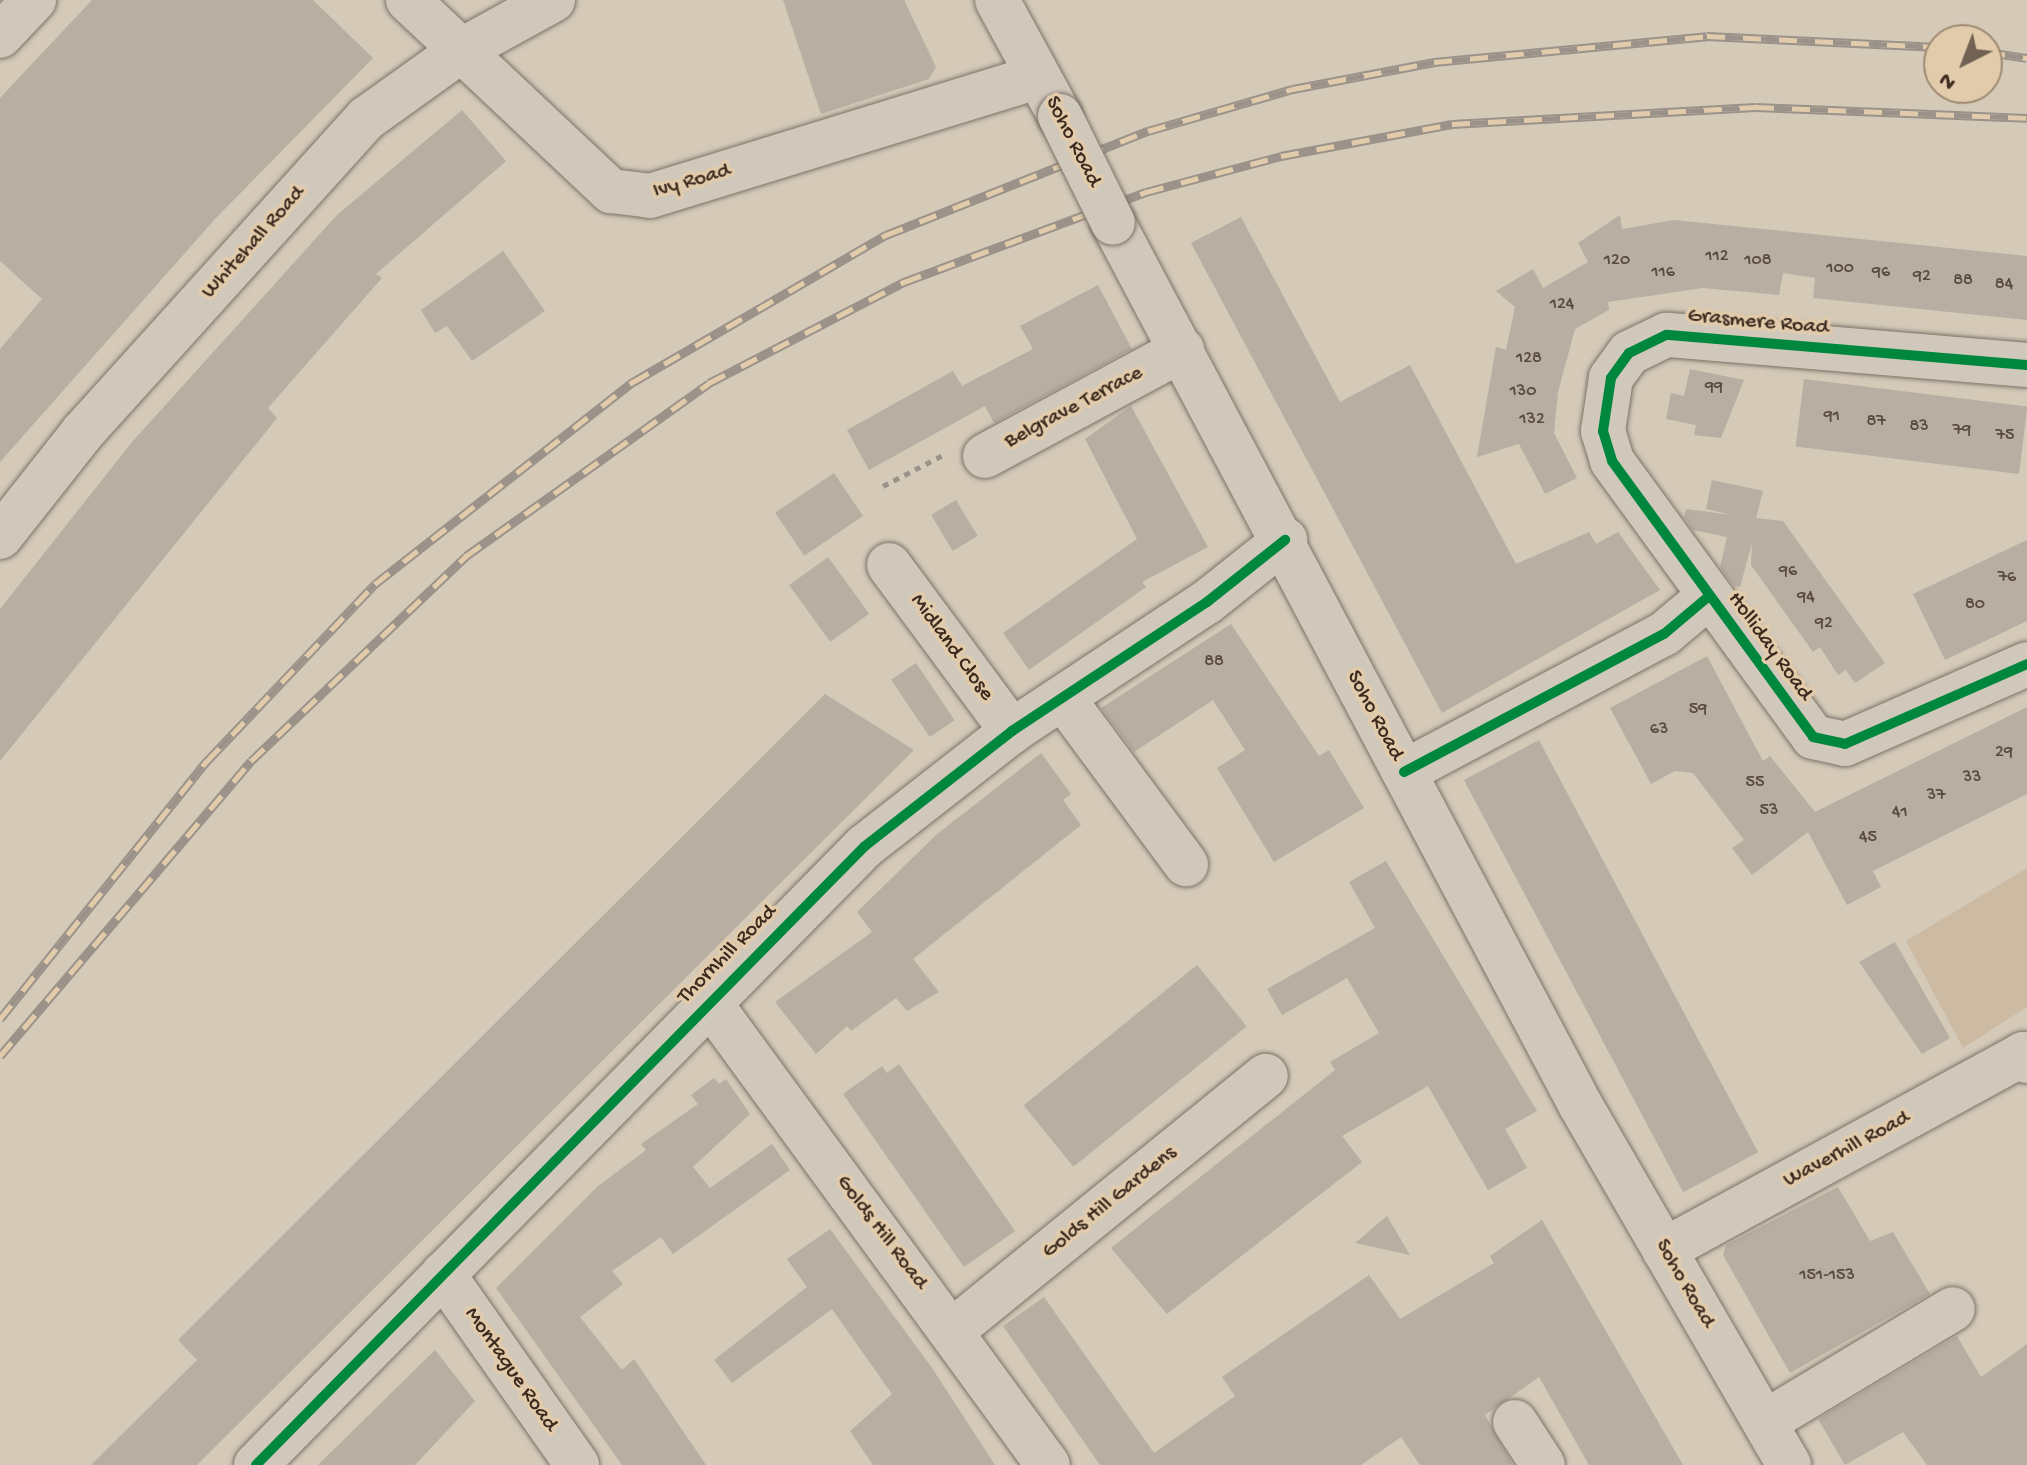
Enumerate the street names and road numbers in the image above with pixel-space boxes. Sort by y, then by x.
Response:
street label: Soho Road [1038,92,1106,192]
street label: Ivy Road [650,158,734,206]
street label: Whitehall Road [196,181,312,305]
street label: Grasmere Road [1686,304,1830,342]
street label: Belgrave Terrace [1000,361,1148,455]
street label: Holliday Road [1721,588,1817,706]
street label: Midland Close [903,589,999,707]
street label: Soho Road [1339,666,1409,766]
street label: Thornhill Road [673,900,783,1010]
street label: Waverhill Road [1779,1106,1915,1194]
street label: Golds Hill Gardens [1037,1141,1183,1265]
street label: Golds Hill Road [829,1171,933,1295]
street label: Soho Road [1648,1235,1720,1333]
street label: Montague Road [457,1303,563,1437]

